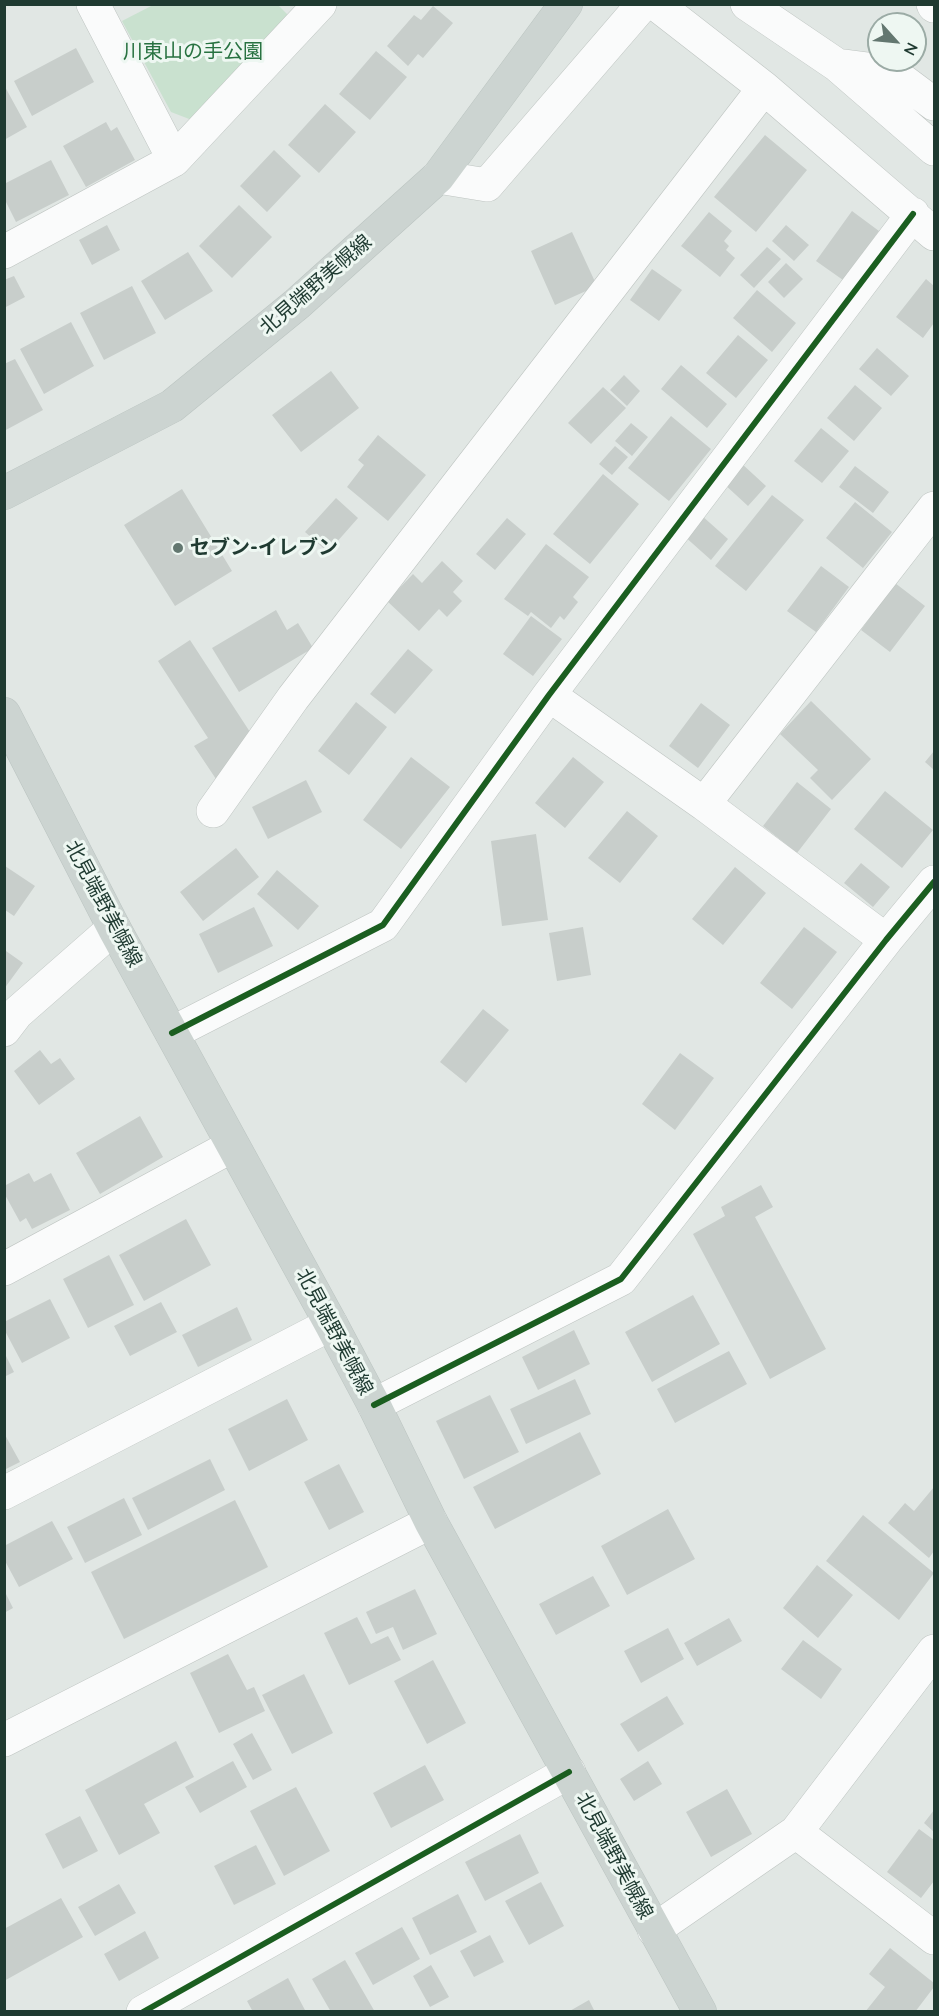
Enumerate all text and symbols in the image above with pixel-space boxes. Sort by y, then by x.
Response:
north arrow [867,12,927,72]
text: N [900,39,923,59]
park label: 川東山の手公園 [123,40,263,64]
street label: 北見端野美幌線 [255,230,377,340]
place label: セブン-イレブン [190,536,338,560]
marker: セブン-イレブン [171,541,185,555]
street label: 北見端野美幌線 [60,837,146,971]
street label: 北見端野美幌線 [291,1265,377,1399]
street label: 北見端野美幌線 [571,1789,657,1923]

